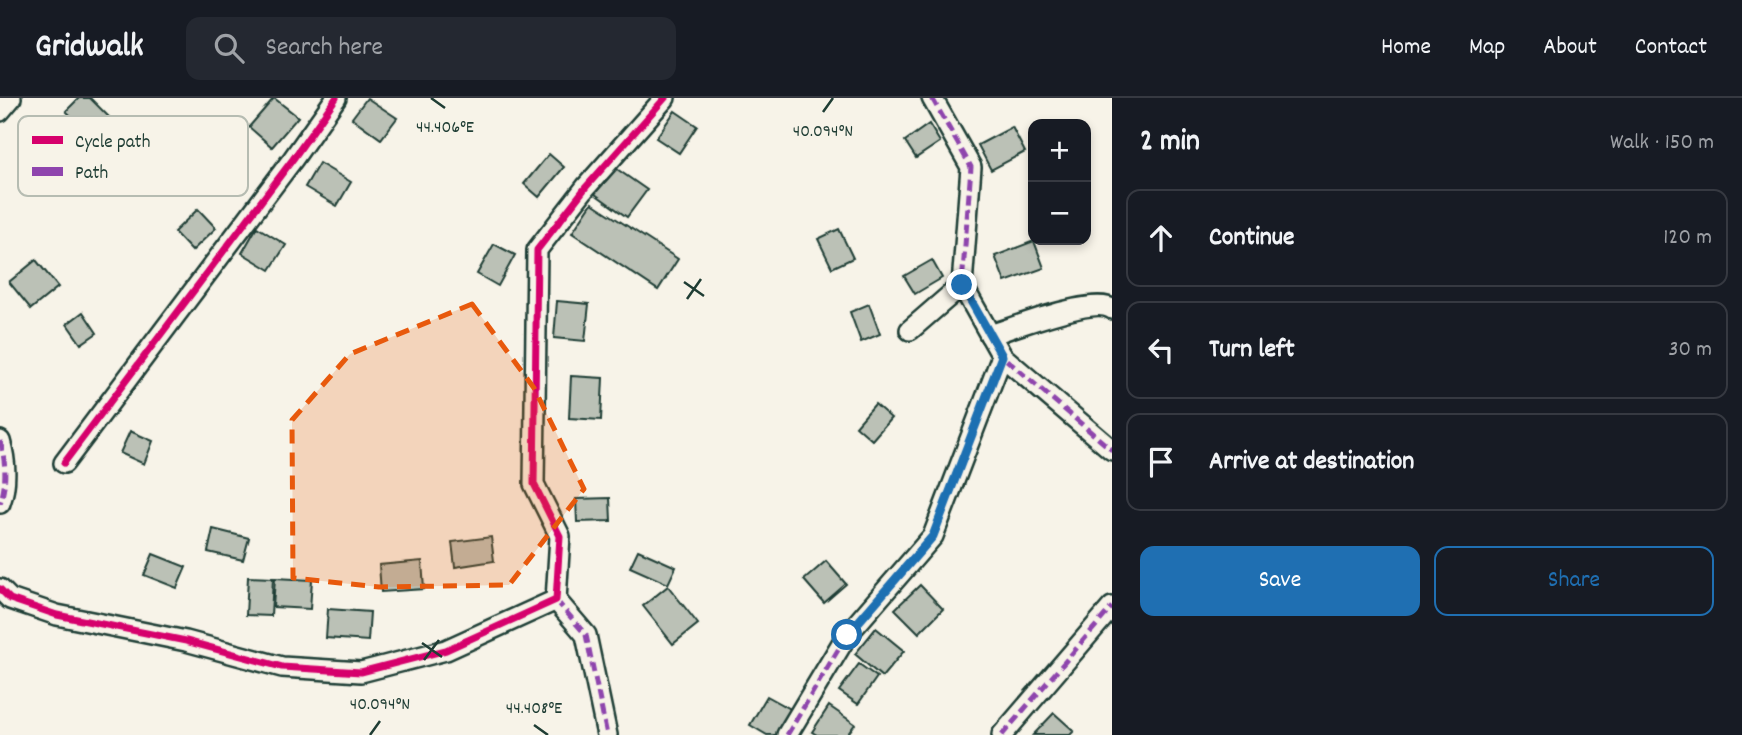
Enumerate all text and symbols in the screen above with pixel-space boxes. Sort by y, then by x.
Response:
search box [186,17,676,80]
text: Gridwalk [35,25,144,72]
icon: search [210,29,248,67]
text: Search here [266,30,383,67]
text: Home [1381,31,1431,65]
text: Map [1469,31,1505,65]
text: About [1543,31,1597,65]
text: Contact [1635,31,1707,65]
legend [18,116,248,196]
text: 44.406°E [416,116,474,141]
map controls [1028,119,1091,245]
button: + [1028,119,1091,182]
text: 40.094°N [793,120,853,145]
text: 2 min [1140,122,1200,165]
text: Walk · 150 m [1610,127,1714,160]
text: Cycle path [75,130,150,157]
text: Path [75,161,108,188]
button: − [1028,182,1091,245]
icon: ahead [1142,219,1180,257]
text: Continue [1209,220,1294,257]
text: 120 m [1663,222,1712,255]
route end [946,269,977,300]
icon: left [1142,331,1180,369]
text: Turn left [1209,332,1295,369]
text: 30 m [1668,334,1712,367]
icon: arrive [1142,443,1180,481]
text: Arrive at destination [1209,444,1414,481]
button: Save [1140,546,1420,616]
button: Share [1434,546,1714,616]
route start [831,619,862,650]
text: 40.094°N [350,693,410,718]
text: 44.408°E [506,697,562,722]

